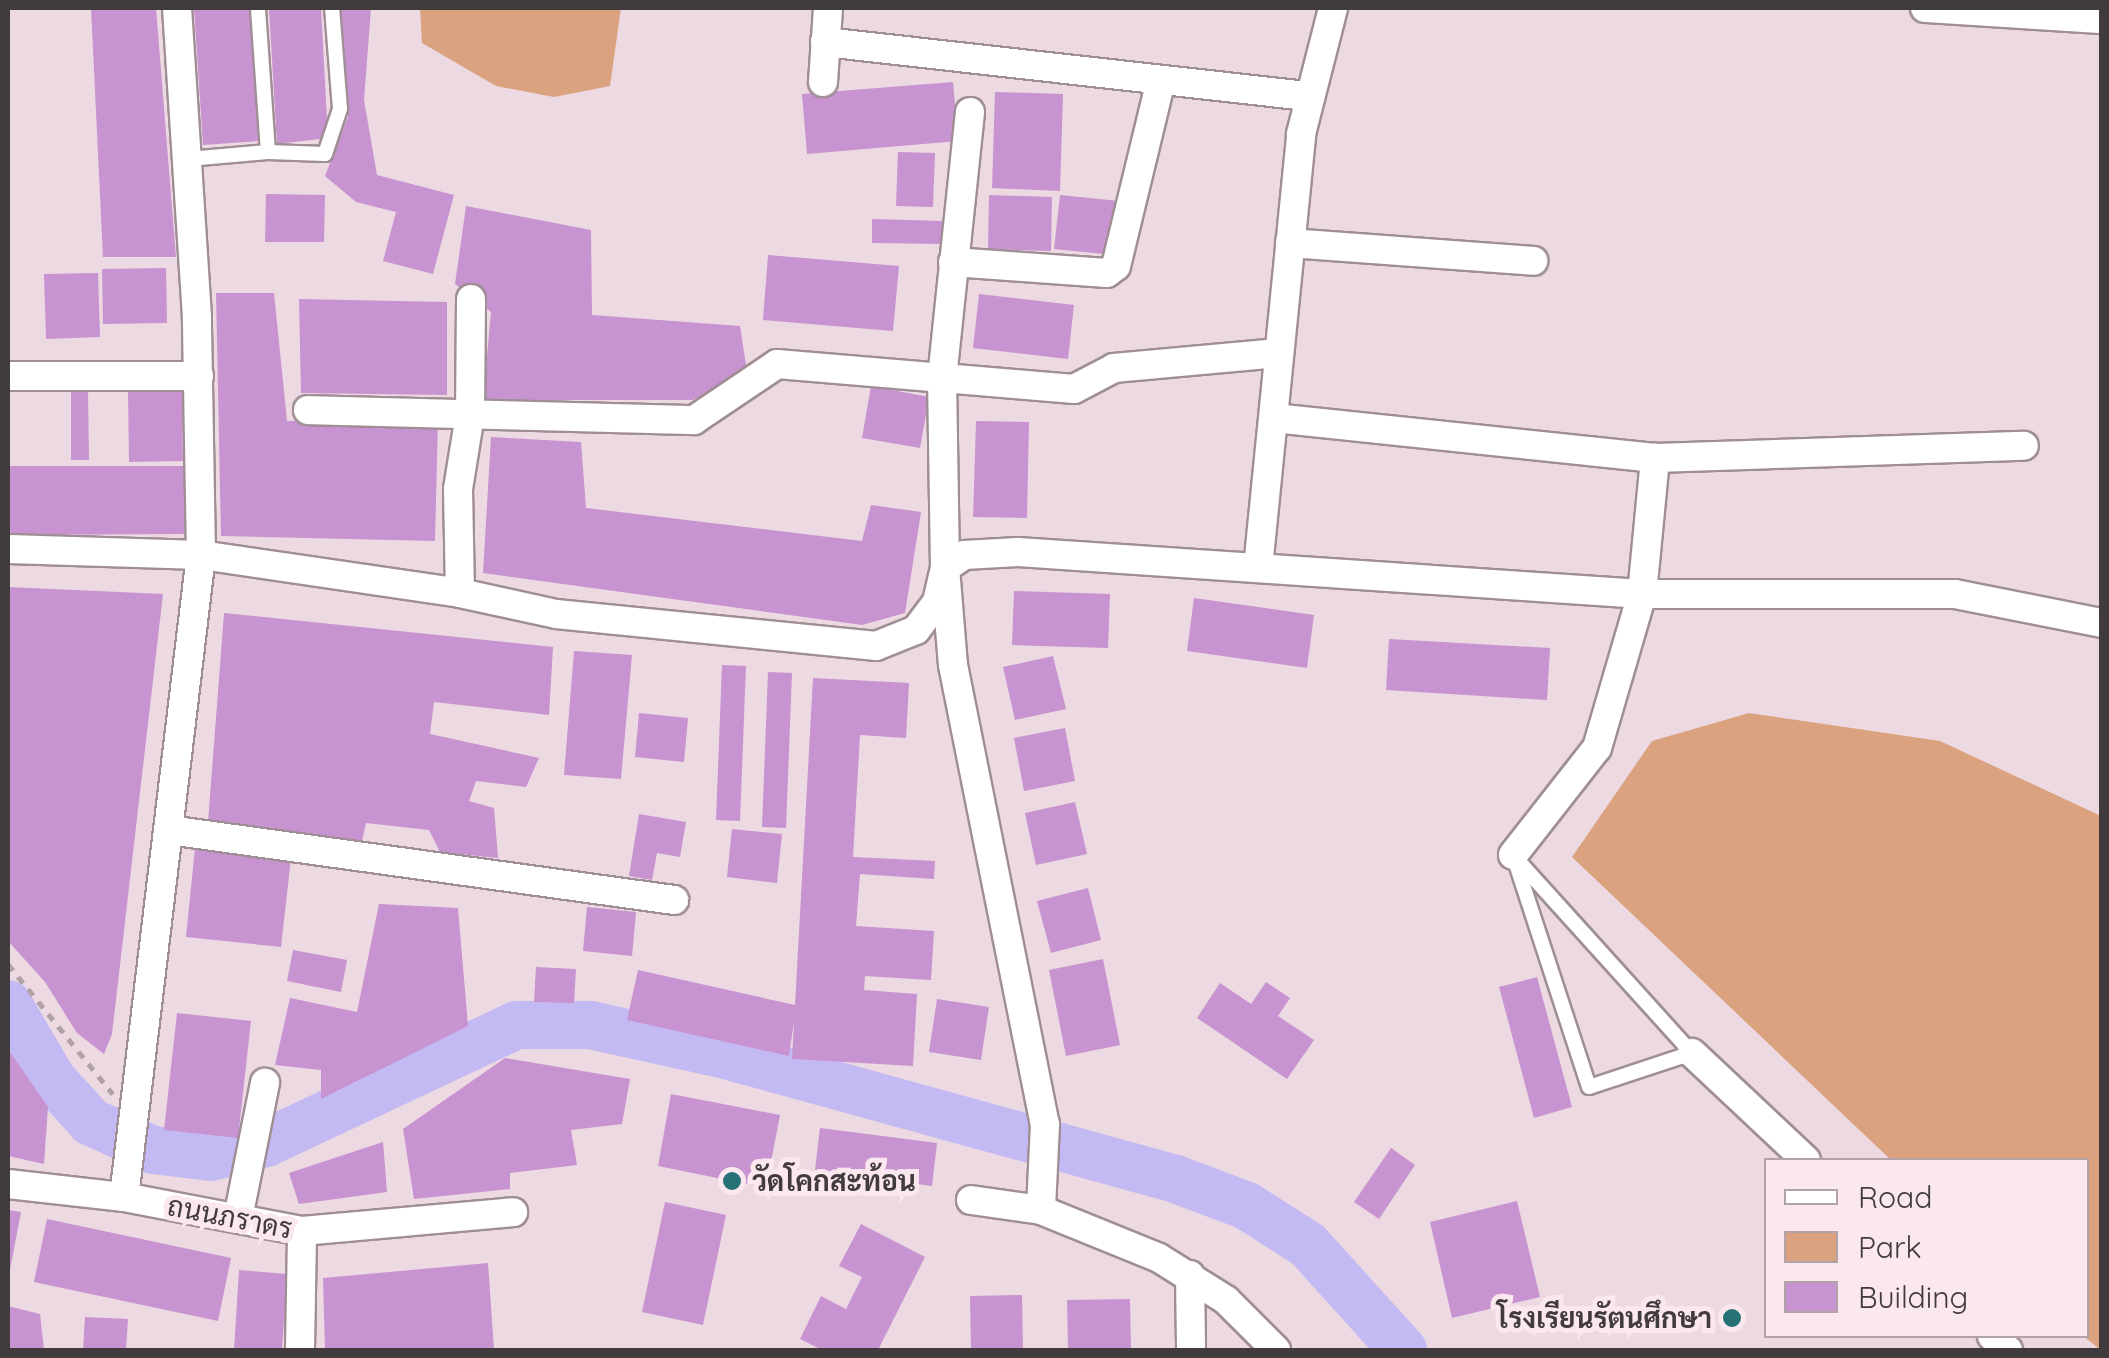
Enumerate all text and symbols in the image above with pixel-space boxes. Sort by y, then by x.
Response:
legend [1764,1158,2089,1338]
place label: วัดโคกสะท้อน [752,1164,916,1198]
marker: วัดโคกสะท้อน [721,1170,743,1192]
text: Road [1858,1178,1932,1216]
street label: ถนนภราดร [165,1188,295,1246]
text: Park [1858,1228,1922,1266]
text: Building [1858,1278,1968,1316]
place label: โรงเรียนรัตนศึกษา [1497,1301,1712,1335]
marker: โรงเรียนรัตนศึกษา [1721,1307,1743,1329]

